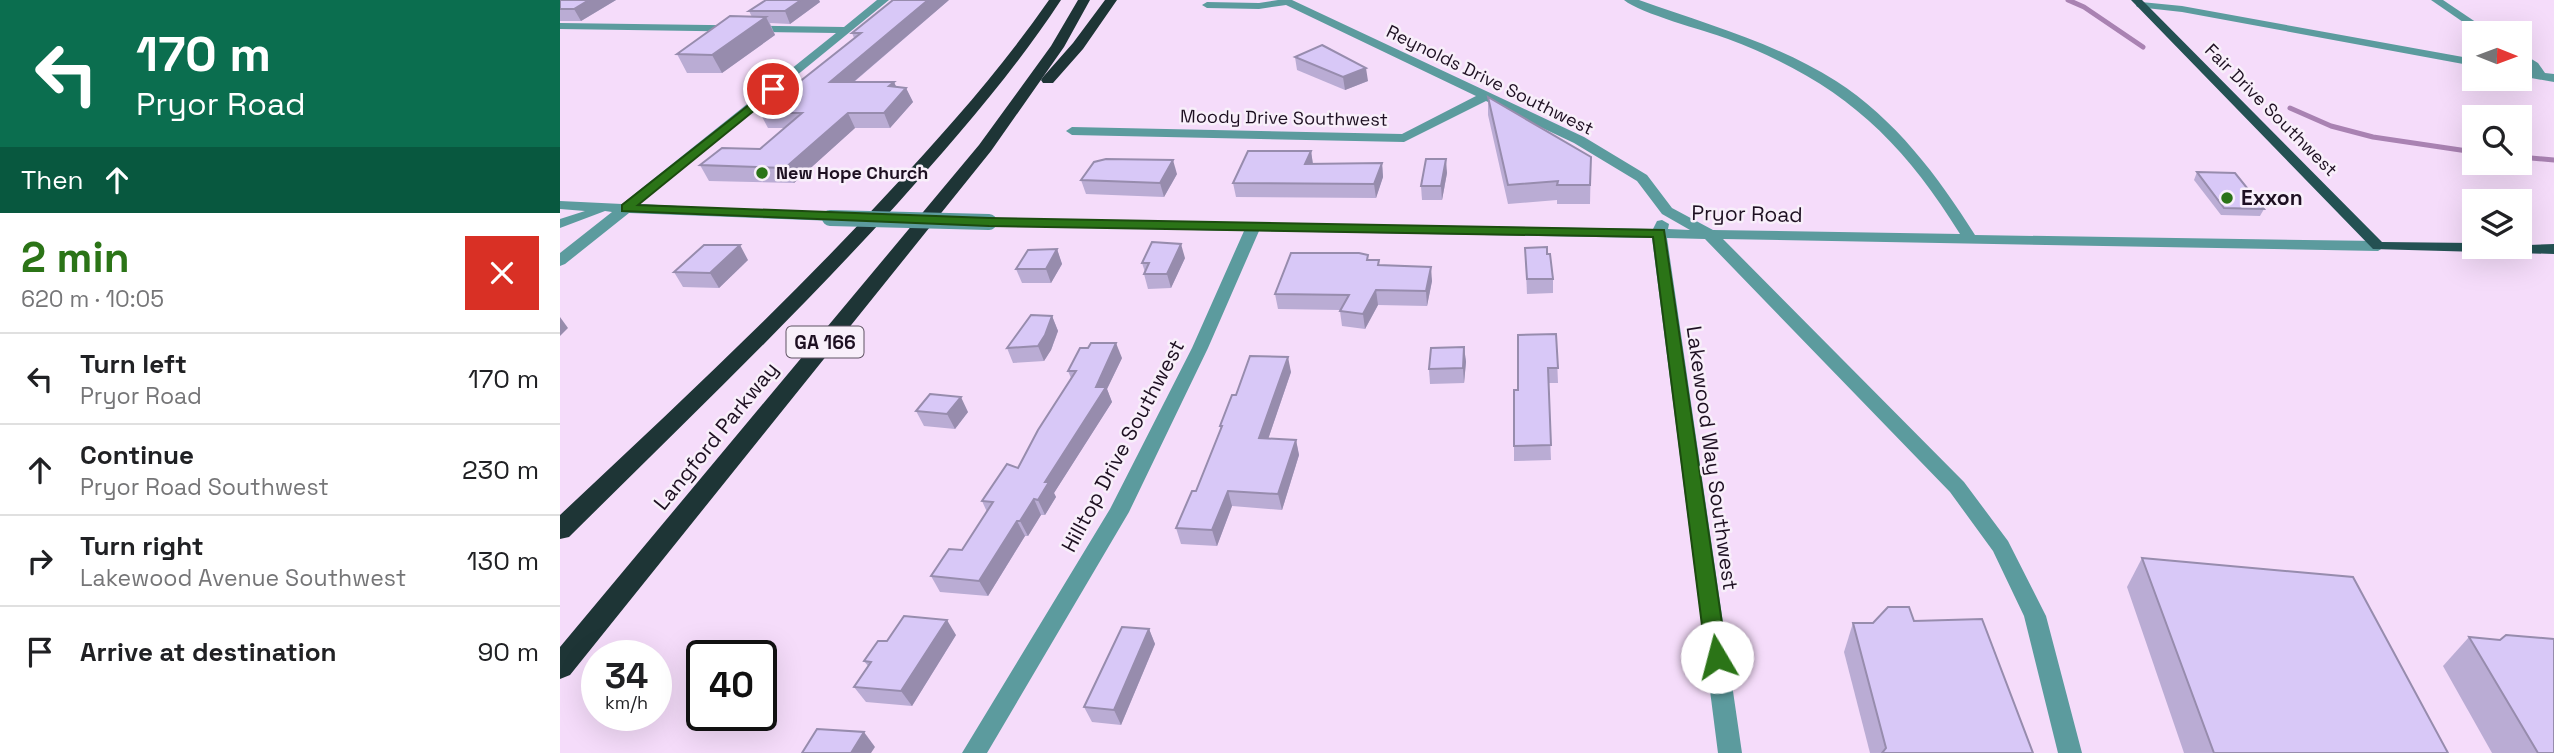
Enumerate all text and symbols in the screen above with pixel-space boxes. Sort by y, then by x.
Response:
street label: Reynolds Drive Southwest [1383,19,1598,140]
north arrow [2462,21,2532,91]
map controls [2462,21,2532,259]
text: 170 m [136,23,271,85]
icon: left [21,28,112,119]
street label: Fair Drive Southwest [2200,38,2343,181]
pin [743,59,803,119]
icon: arrive [754,70,792,108]
text: Pryor Road [136,84,306,124]
street label: Moody Drive Southwest [1180,104,1388,131]
button: search [2462,105,2532,175]
icon: ahead [98,161,136,199]
place label: New Hope Church [776,161,928,184]
text: Then [21,163,84,197]
marker: New Hope Church [754,165,770,181]
place label: Exxon [2241,184,2303,211]
button: layers [2462,189,2532,259]
marker: Exxon [2219,190,2235,206]
street label: Pryor Road [1691,199,1803,228]
text: 2 min [21,231,130,284]
button: close [465,236,539,310]
text: 620 m · 10:05 [21,284,164,314]
street label: Lakewood Way Southwest [1681,324,1744,592]
road number: GA 166 [786,326,864,358]
street label: Hilltop Drive Southwest [1055,335,1190,557]
text: Turn left [80,347,187,381]
street label: Langford Parkway [648,356,784,515]
icon: left [21,360,59,398]
text: 170 m [468,362,539,396]
text: Pryor Road [80,381,202,411]
text: Continue [80,438,194,472]
icon: ahead [21,451,59,489]
text: 230 m [462,453,539,487]
text: Pryor Road Southwest [80,472,329,502]
text: Turn right [80,529,204,563]
icon: right [21,542,59,580]
text: 130 m [467,544,539,578]
text: Lakewood Avenue Southwest [80,563,406,593]
position arrow [1680,620,1754,694]
icon: arrive [21,633,59,671]
text: Arrive at destination [80,635,337,669]
text: 90 m [477,635,539,669]
speed limit sign: 40 [686,640,777,731]
text: 34 [605,654,648,698]
text: km/h [605,691,648,714]

